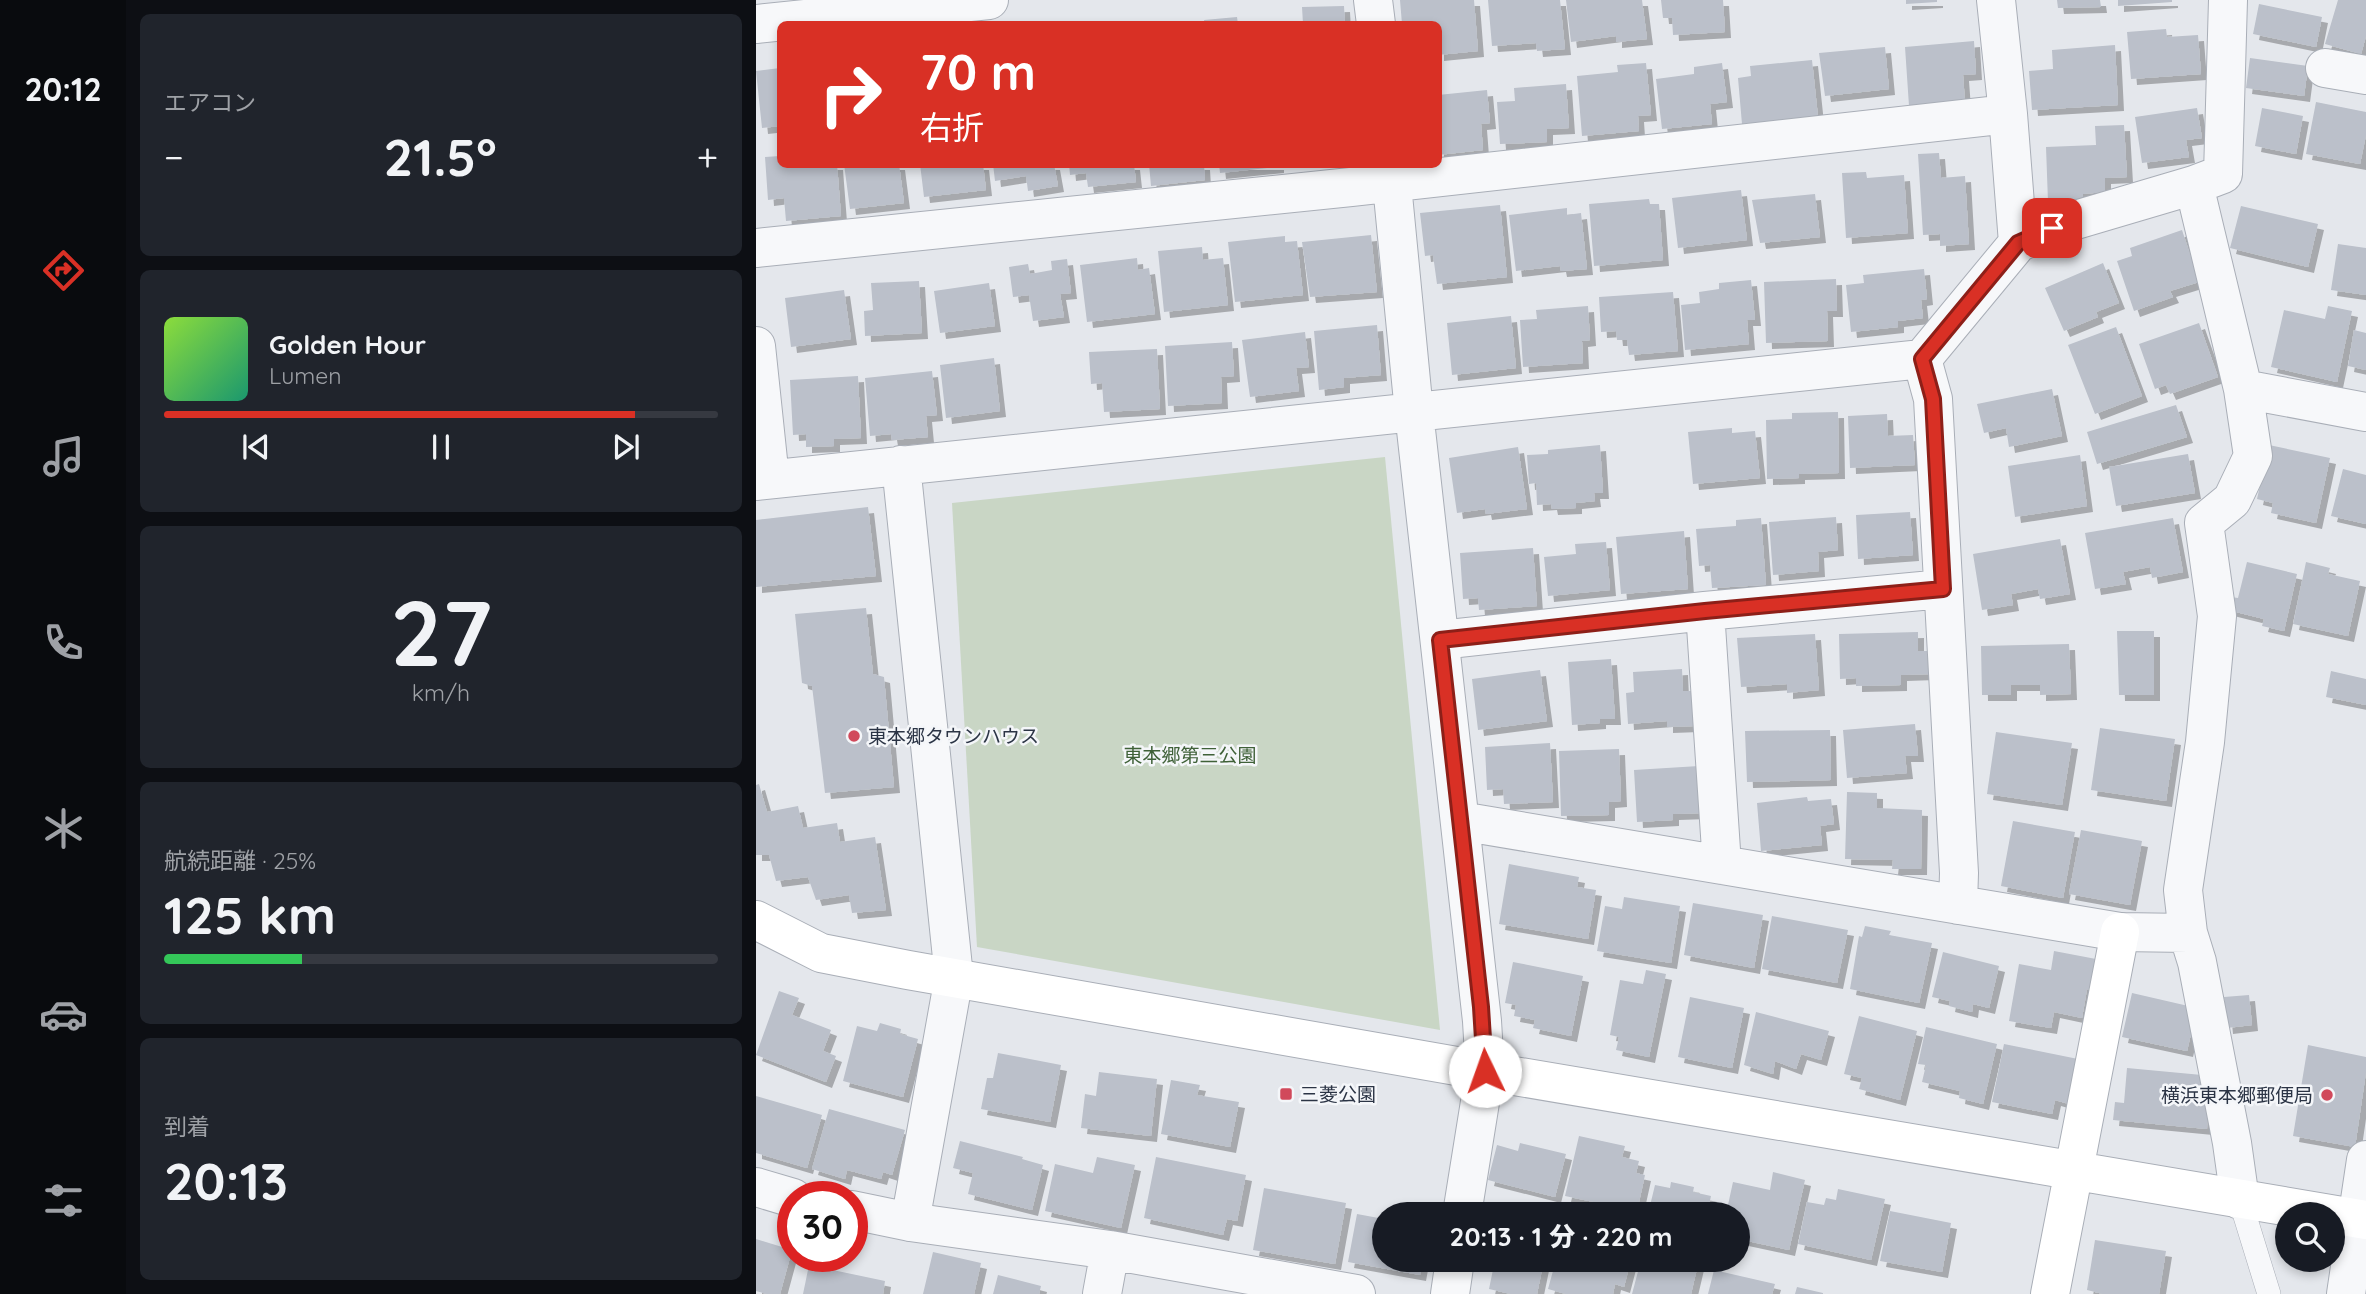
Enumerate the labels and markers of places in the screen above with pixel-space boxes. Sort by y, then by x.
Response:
pin [2022,198,2082,258]
place label: 東本郷タウンハウス [868,724,1039,748]
marker: 東本郷タウンハウス [846,728,862,744]
place label: 三菱公園 [1300,1082,1376,1106]
place label: 横浜東本郷郵便局 [2161,1083,2313,1107]
marker: 三菱公園 [1278,1086,1294,1102]
marker: 横浜東本郷郵便局 [2319,1087,2335,1103]

